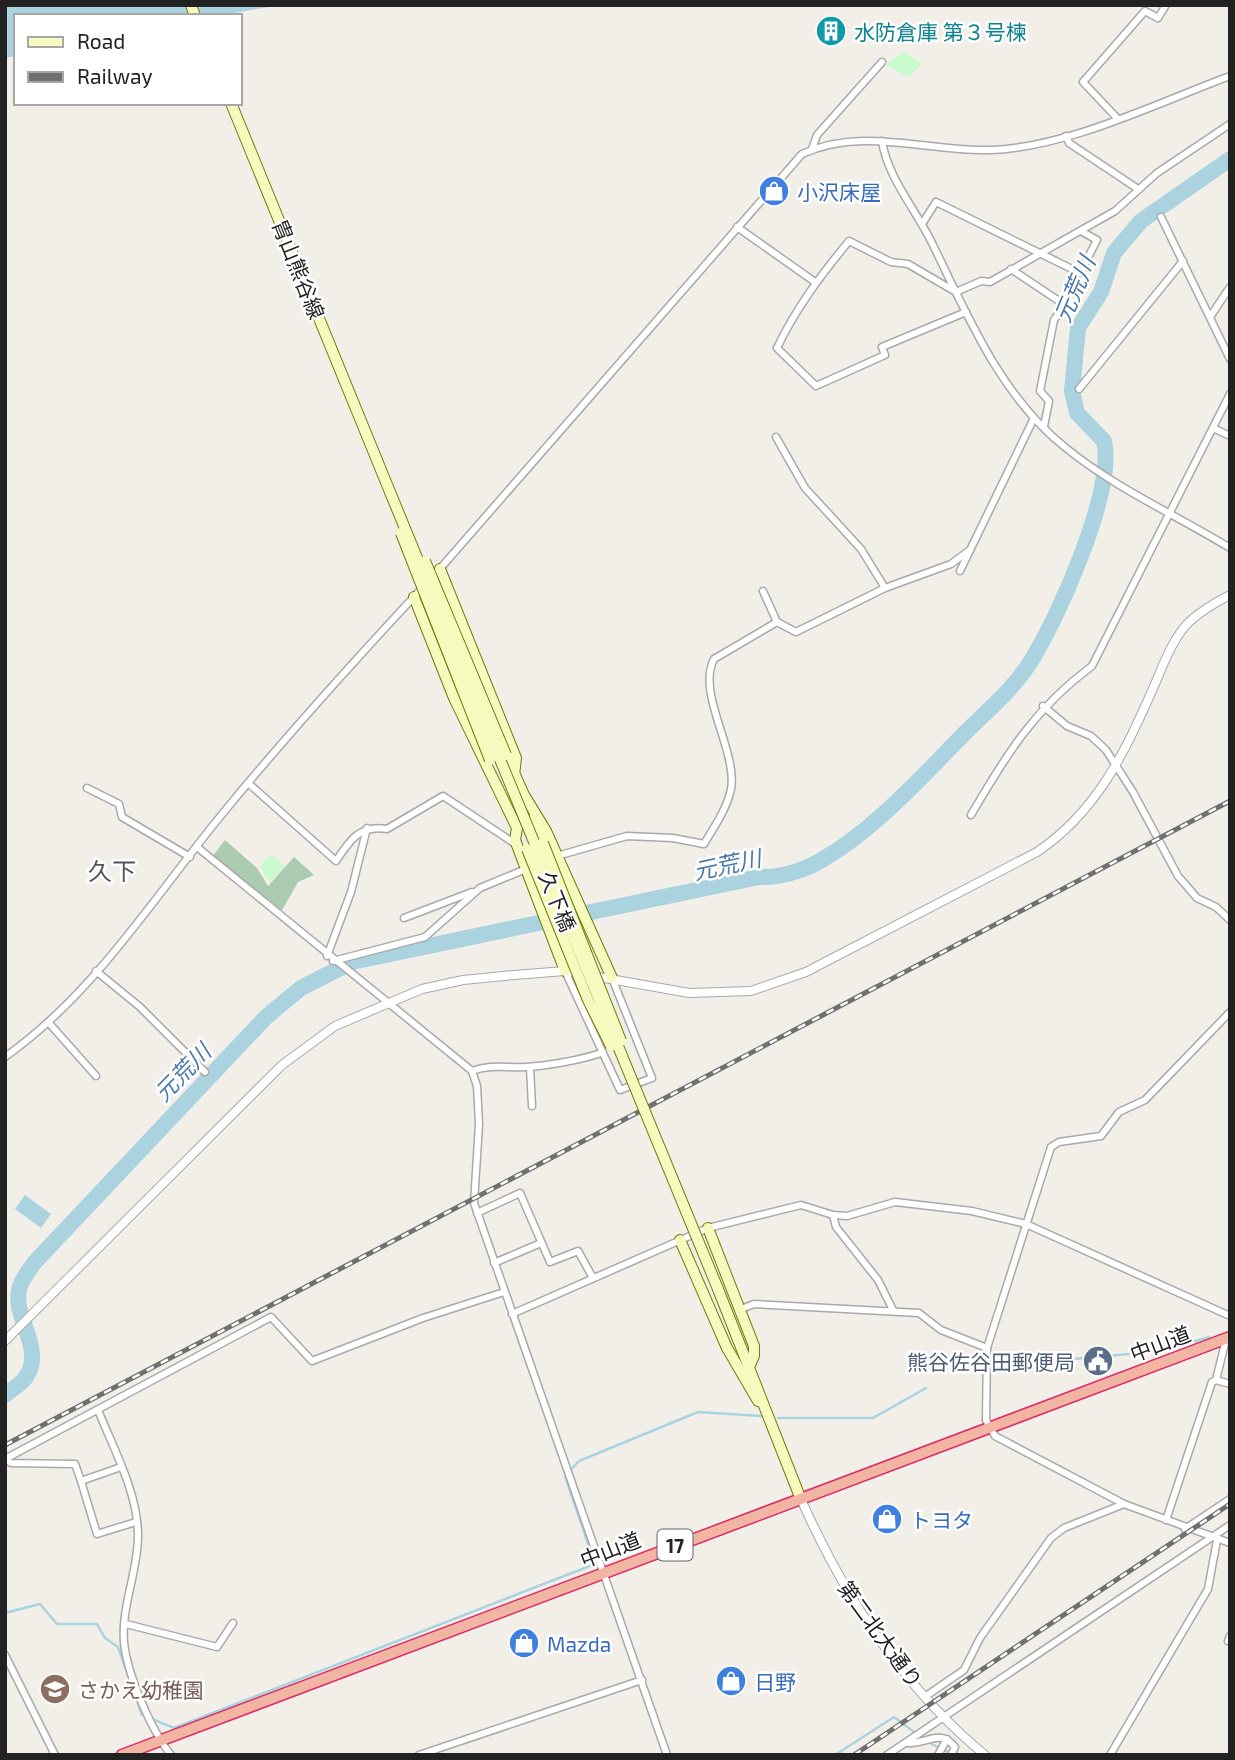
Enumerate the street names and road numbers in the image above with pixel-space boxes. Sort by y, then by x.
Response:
street label: 胄山熊谷線 [268,216,330,322]
street label: 久下橋 [535,867,581,935]
street label: 中山道 [1126,1320,1194,1366]
street label: 中山道 [576,1526,644,1572]
road number: 17 [658,1530,692,1560]
street label: 第二北大通り [834,1576,928,1692]

